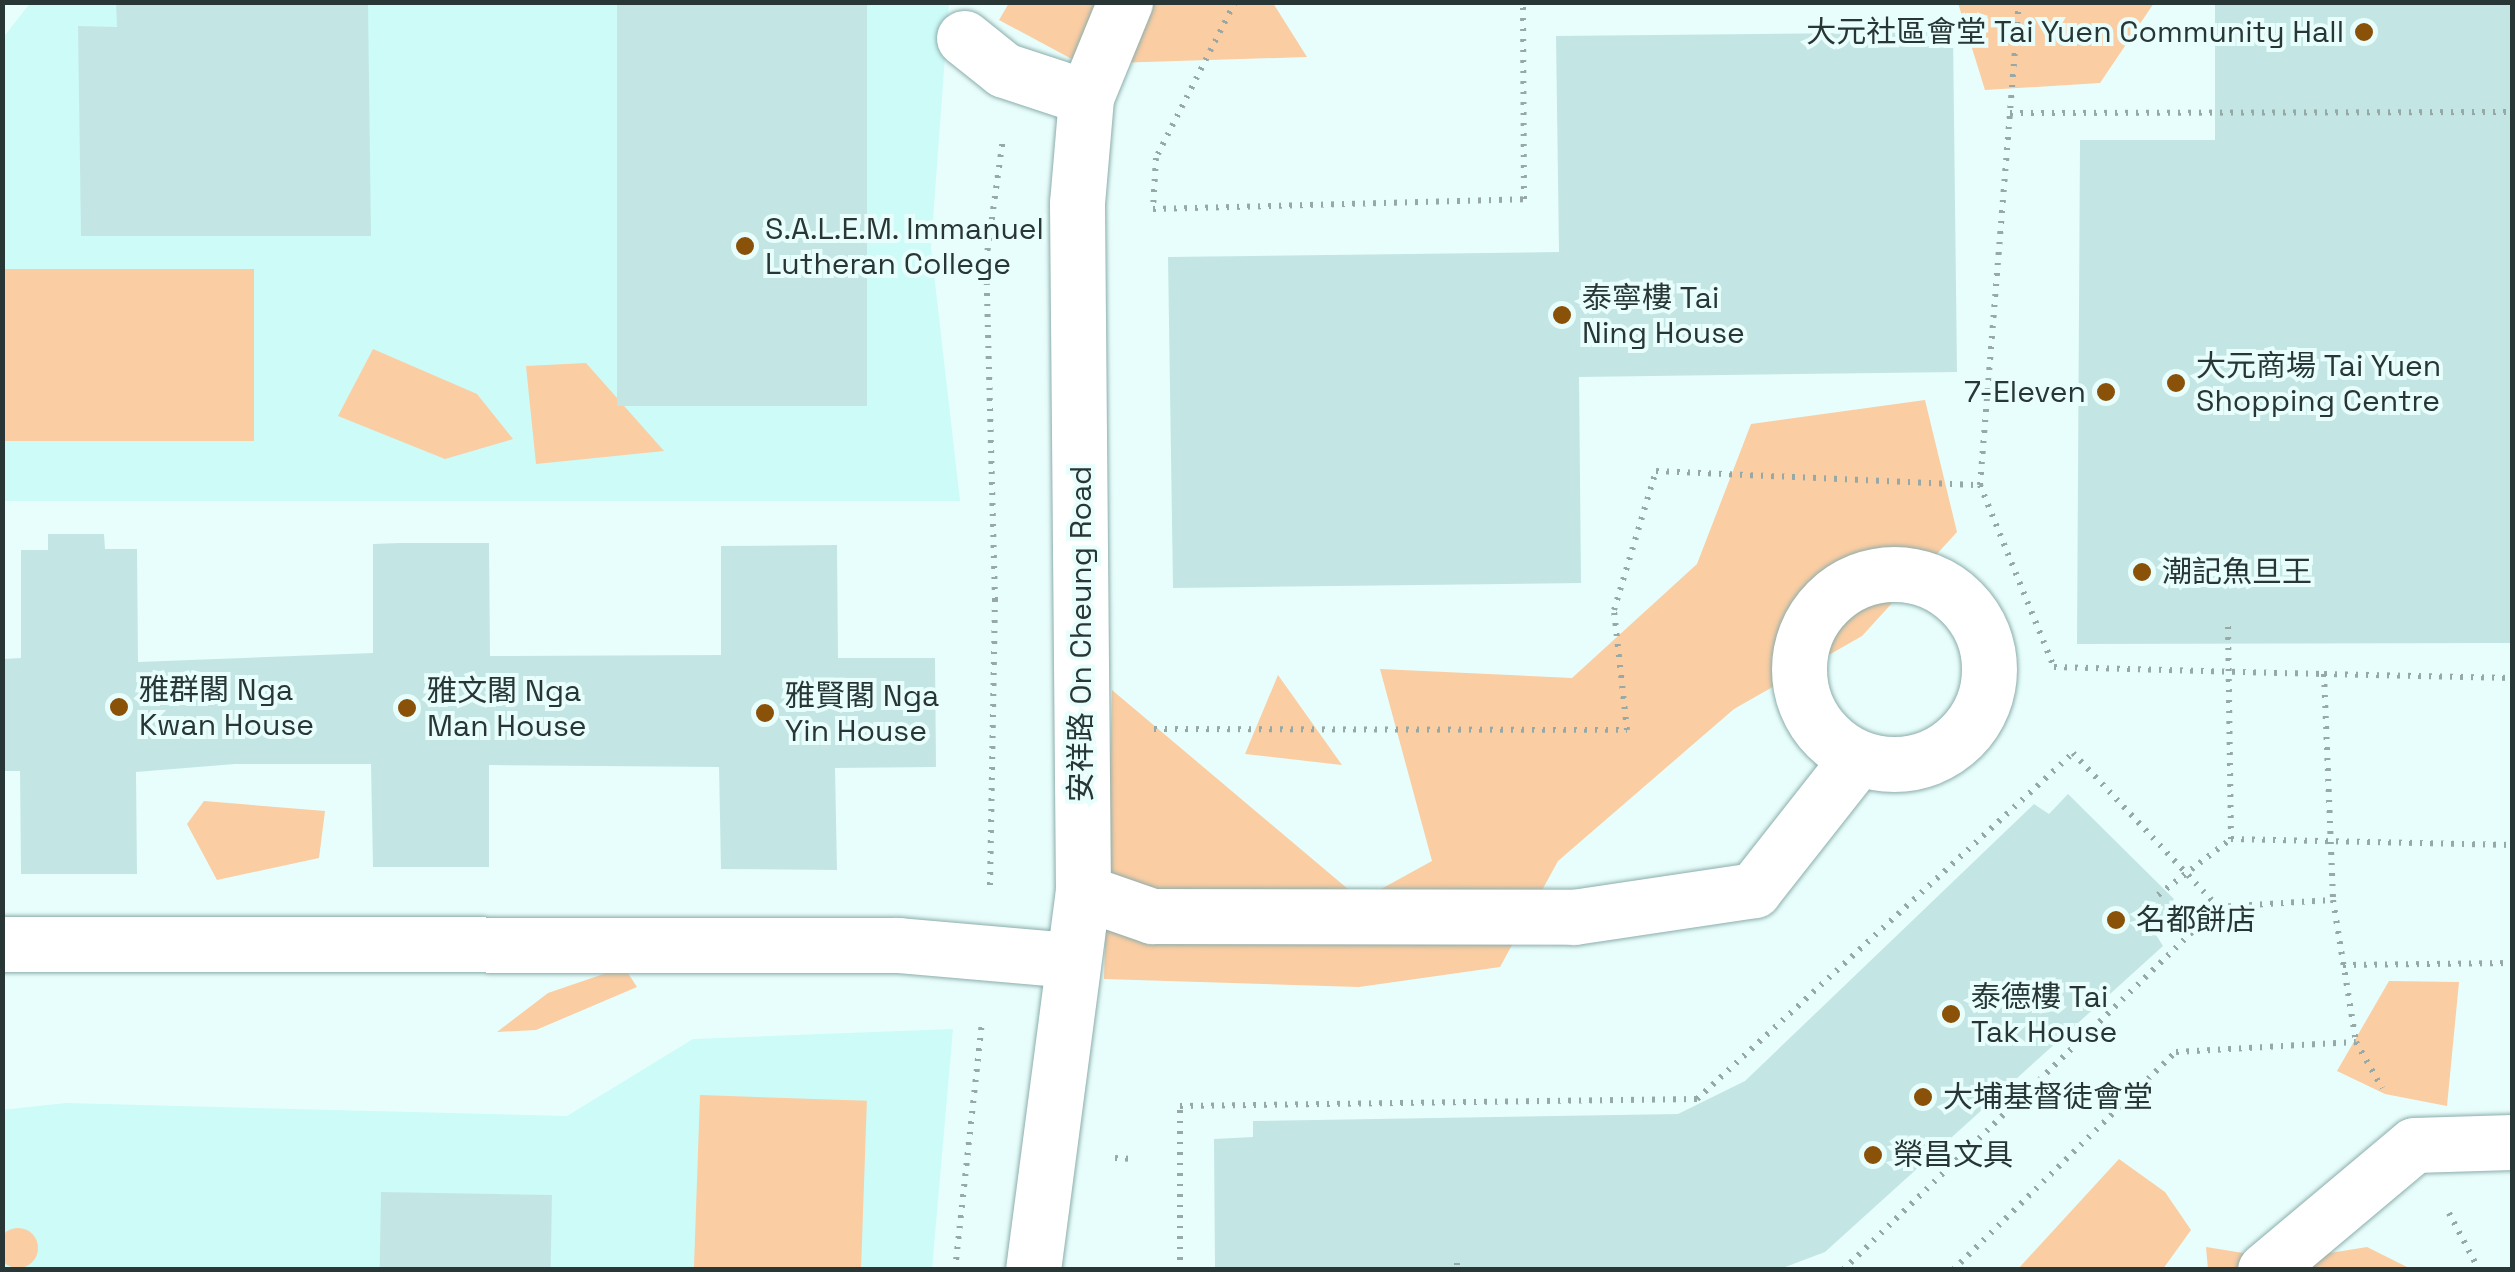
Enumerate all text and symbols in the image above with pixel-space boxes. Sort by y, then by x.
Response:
place label: 大元社區會堂 Tai Yuen Community Hall [1806,14,2344,50]
marker: 大元社區會堂 Tai Yuen Community Hall [2353,21,2375,43]
place label: S.A.L.E.M. Immanuel Lutheran College [765,211,1045,282]
marker: S.A.L.E.M. Immanuel Lutheran College [734,235,756,257]
place label: 泰寧樓 Tai Ning House [1582,280,1745,350]
marker: 泰寧樓 Tai Ning House [1551,304,1573,326]
place label: 大元商場 Tai Yuen Shopping Centre [2196,348,2442,418]
marker: 大元商場 Tai Yuen Shopping Centre [2165,372,2187,394]
place label: 7-Eleven [1964,374,2086,410]
marker: 7-Eleven [2095,381,2117,403]
street label: 安祥路 On Cheung Road [1063,466,1099,802]
place label: 潮記魚旦王 [2162,554,2312,590]
marker: 潮記魚旦王 [2131,561,2153,583]
place label: 雅群閣 Nga Kwan House [139,672,314,742]
place label: 雅文閣 Nga Man House [427,673,586,744]
place label: 雅賢閣 Nga Yin House [785,678,939,748]
marker: 雅群閣 Nga Kwan House [108,696,130,718]
marker: 雅文閣 Nga Man House [396,697,418,719]
marker: 雅賢閣 Nga Yin House [754,702,776,724]
place label: 名都餅店 [2136,902,2256,938]
marker: 名都餅店 [2105,909,2127,931]
place label: 泰德樓 Tai Tak House [1971,979,2117,1050]
marker: 泰德樓 Tai Tak House [1940,1003,1962,1025]
place label: 大埔基督徒會堂 [1943,1079,2153,1115]
marker: 大埔基督徒會堂 [1912,1086,1934,1108]
place label: 榮昌文具 [1893,1137,2013,1173]
marker: 榮昌文具 [1862,1144,1884,1166]

